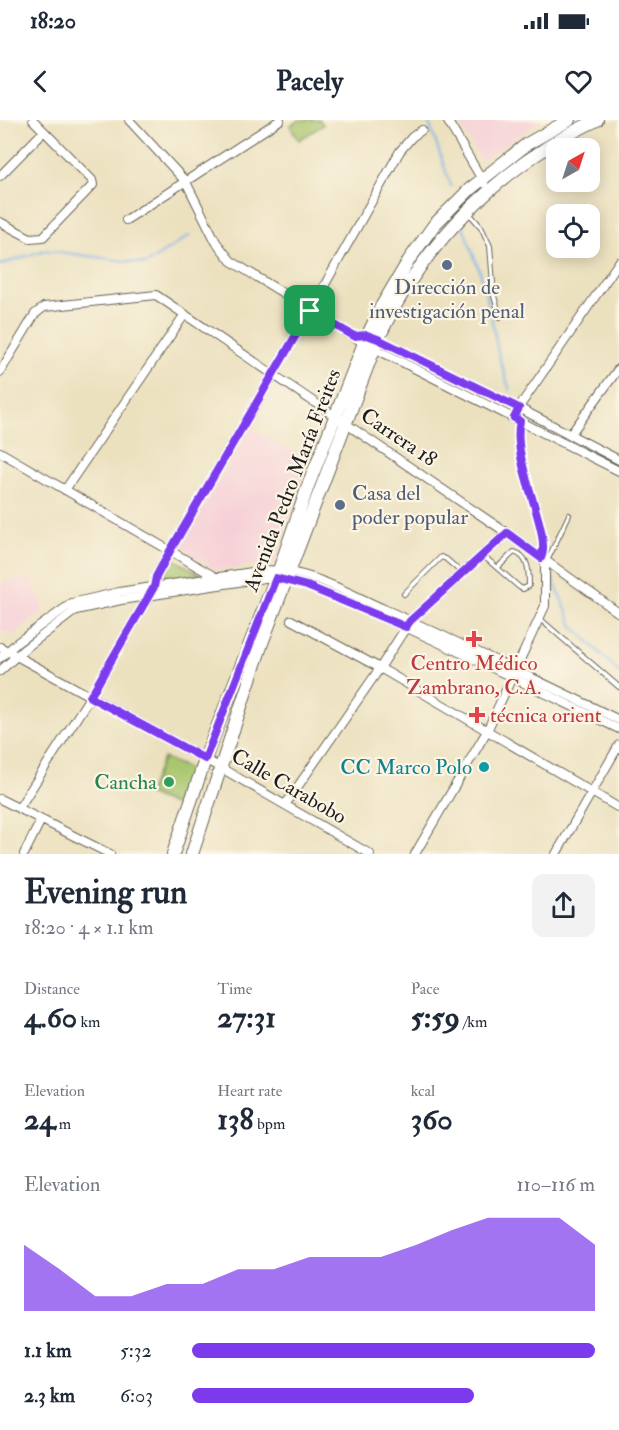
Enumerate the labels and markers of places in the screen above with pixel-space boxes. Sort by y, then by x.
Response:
marker: Dirección de investigación penal [440,258,454,272]
place label: Dirección de investigación penal [369,274,526,325]
pin [284,285,335,336]
place label: Casa del poder popular [351,480,468,531]
marker: Casa del poder popular [333,498,347,512]
marker: Centro Médico Zambrano, C.A. [465,630,483,648]
place label: Centro Médico Zambrano, C.A. [407,650,541,701]
place label: técnica orient [490,702,602,729]
marker: técnica orient [468,706,486,724]
place label: CC Marco Polo [340,754,472,781]
marker: CC Marco Polo [477,760,491,774]
place label: Cancha [94,769,157,796]
marker: Cancha [162,775,176,789]

